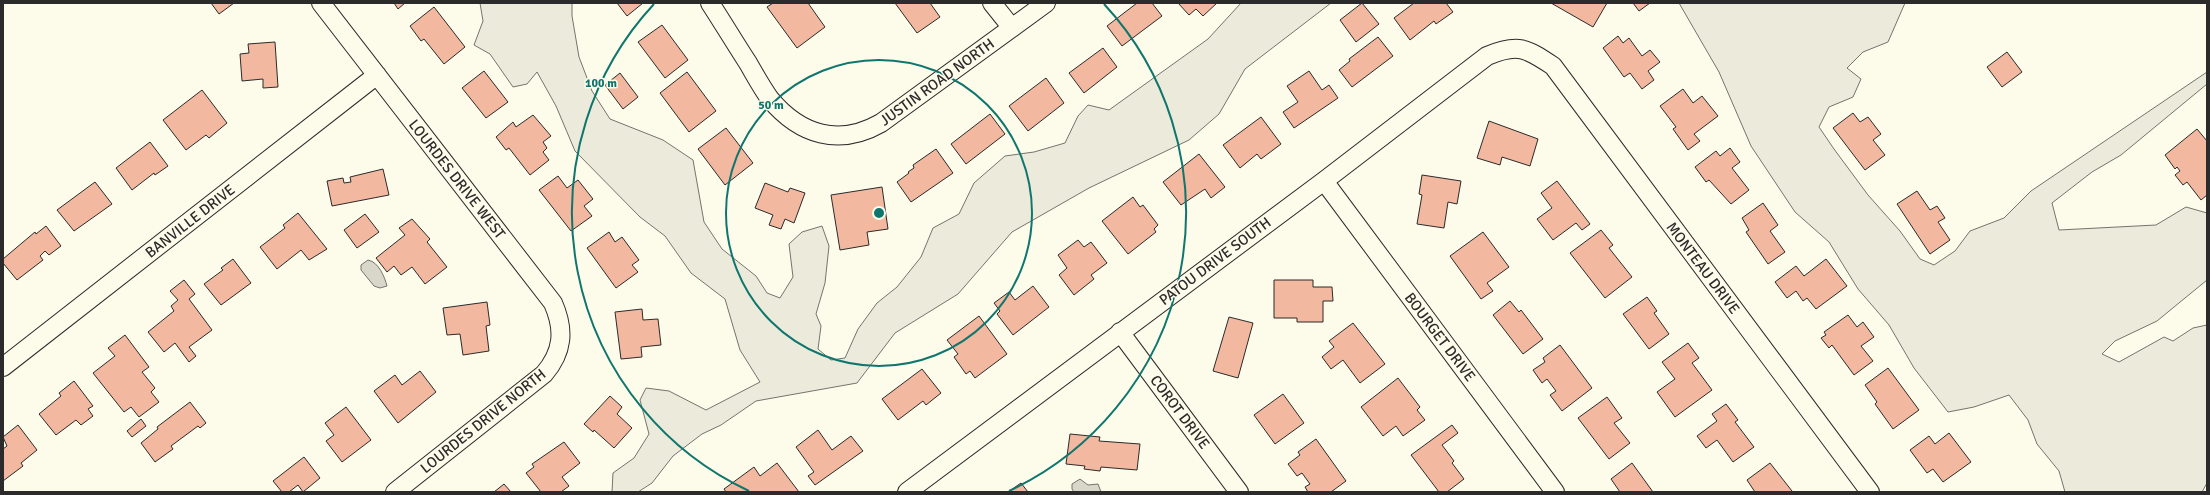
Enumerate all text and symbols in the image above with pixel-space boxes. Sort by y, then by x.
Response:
street label: JUSTIN ROAD NORTH [876,34,998,130]
text: 100 m [585,76,617,91]
text: 50 m [758,98,784,113]
street label: LOURDES DRIVE WEST [405,116,509,243]
street label: BANVILLE DRIVE [142,180,238,262]
centre of rings [872,206,886,220]
street label: PATOU DRIVE SOUTH [1156,213,1274,309]
street label: MONTEAU DRIVE [1663,218,1743,318]
street label: BOURGET DRIVE [1401,289,1479,385]
street label: LOURDES DRIVE NORTH [417,365,549,477]
street label: COROT DRIVE [1146,371,1214,453]

